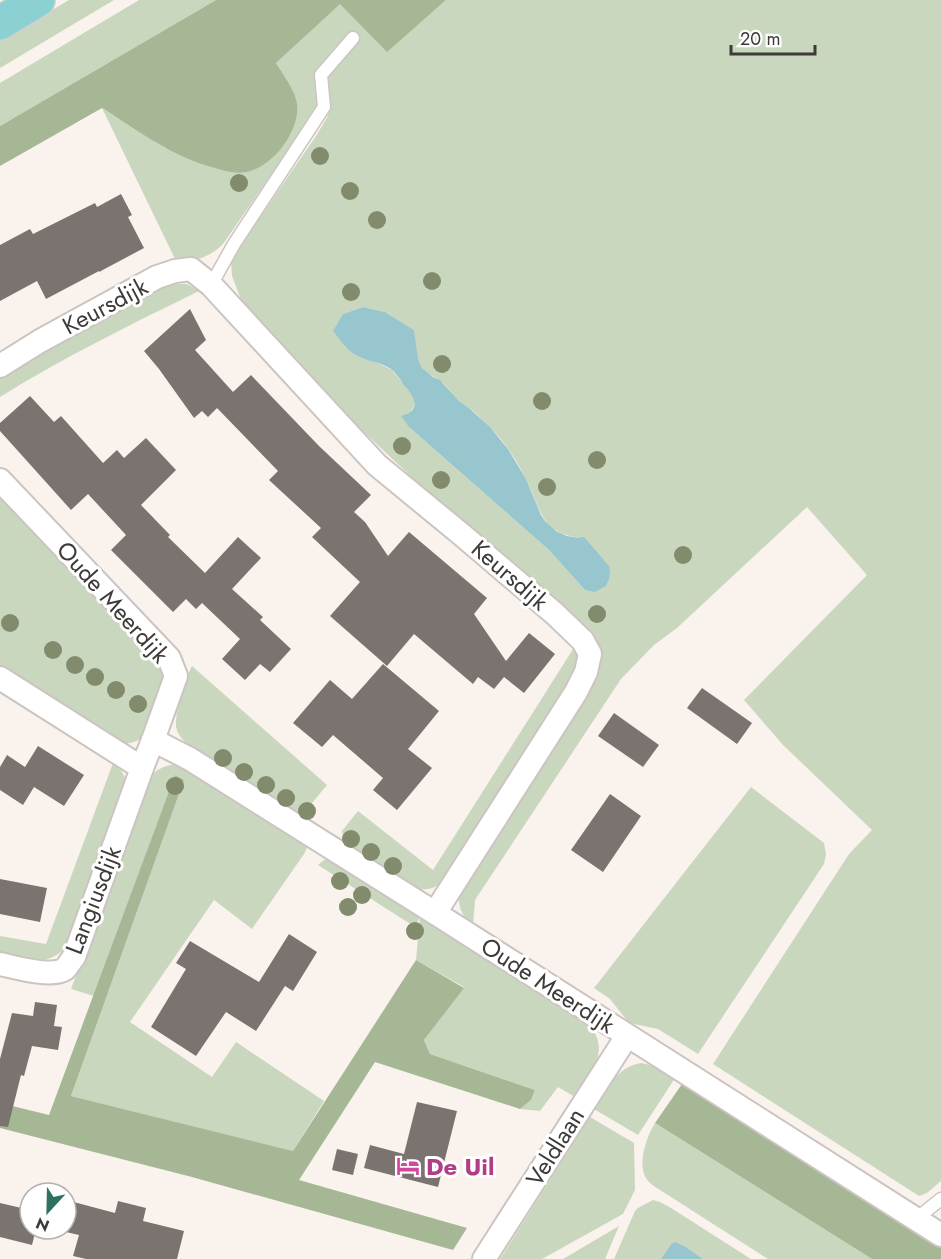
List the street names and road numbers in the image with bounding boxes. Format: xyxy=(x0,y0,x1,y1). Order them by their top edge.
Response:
street label: Keursdijk xyxy=(56,269,154,343)
street label: Keursdijk xyxy=(464,532,557,619)
street label: Oude Meerdijk xyxy=(49,533,178,671)
street label: Langiusdijk xyxy=(56,840,130,959)
street label: Oude Meerdijk xyxy=(474,928,622,1042)
street label: Veldlaan xyxy=(517,1101,593,1193)

